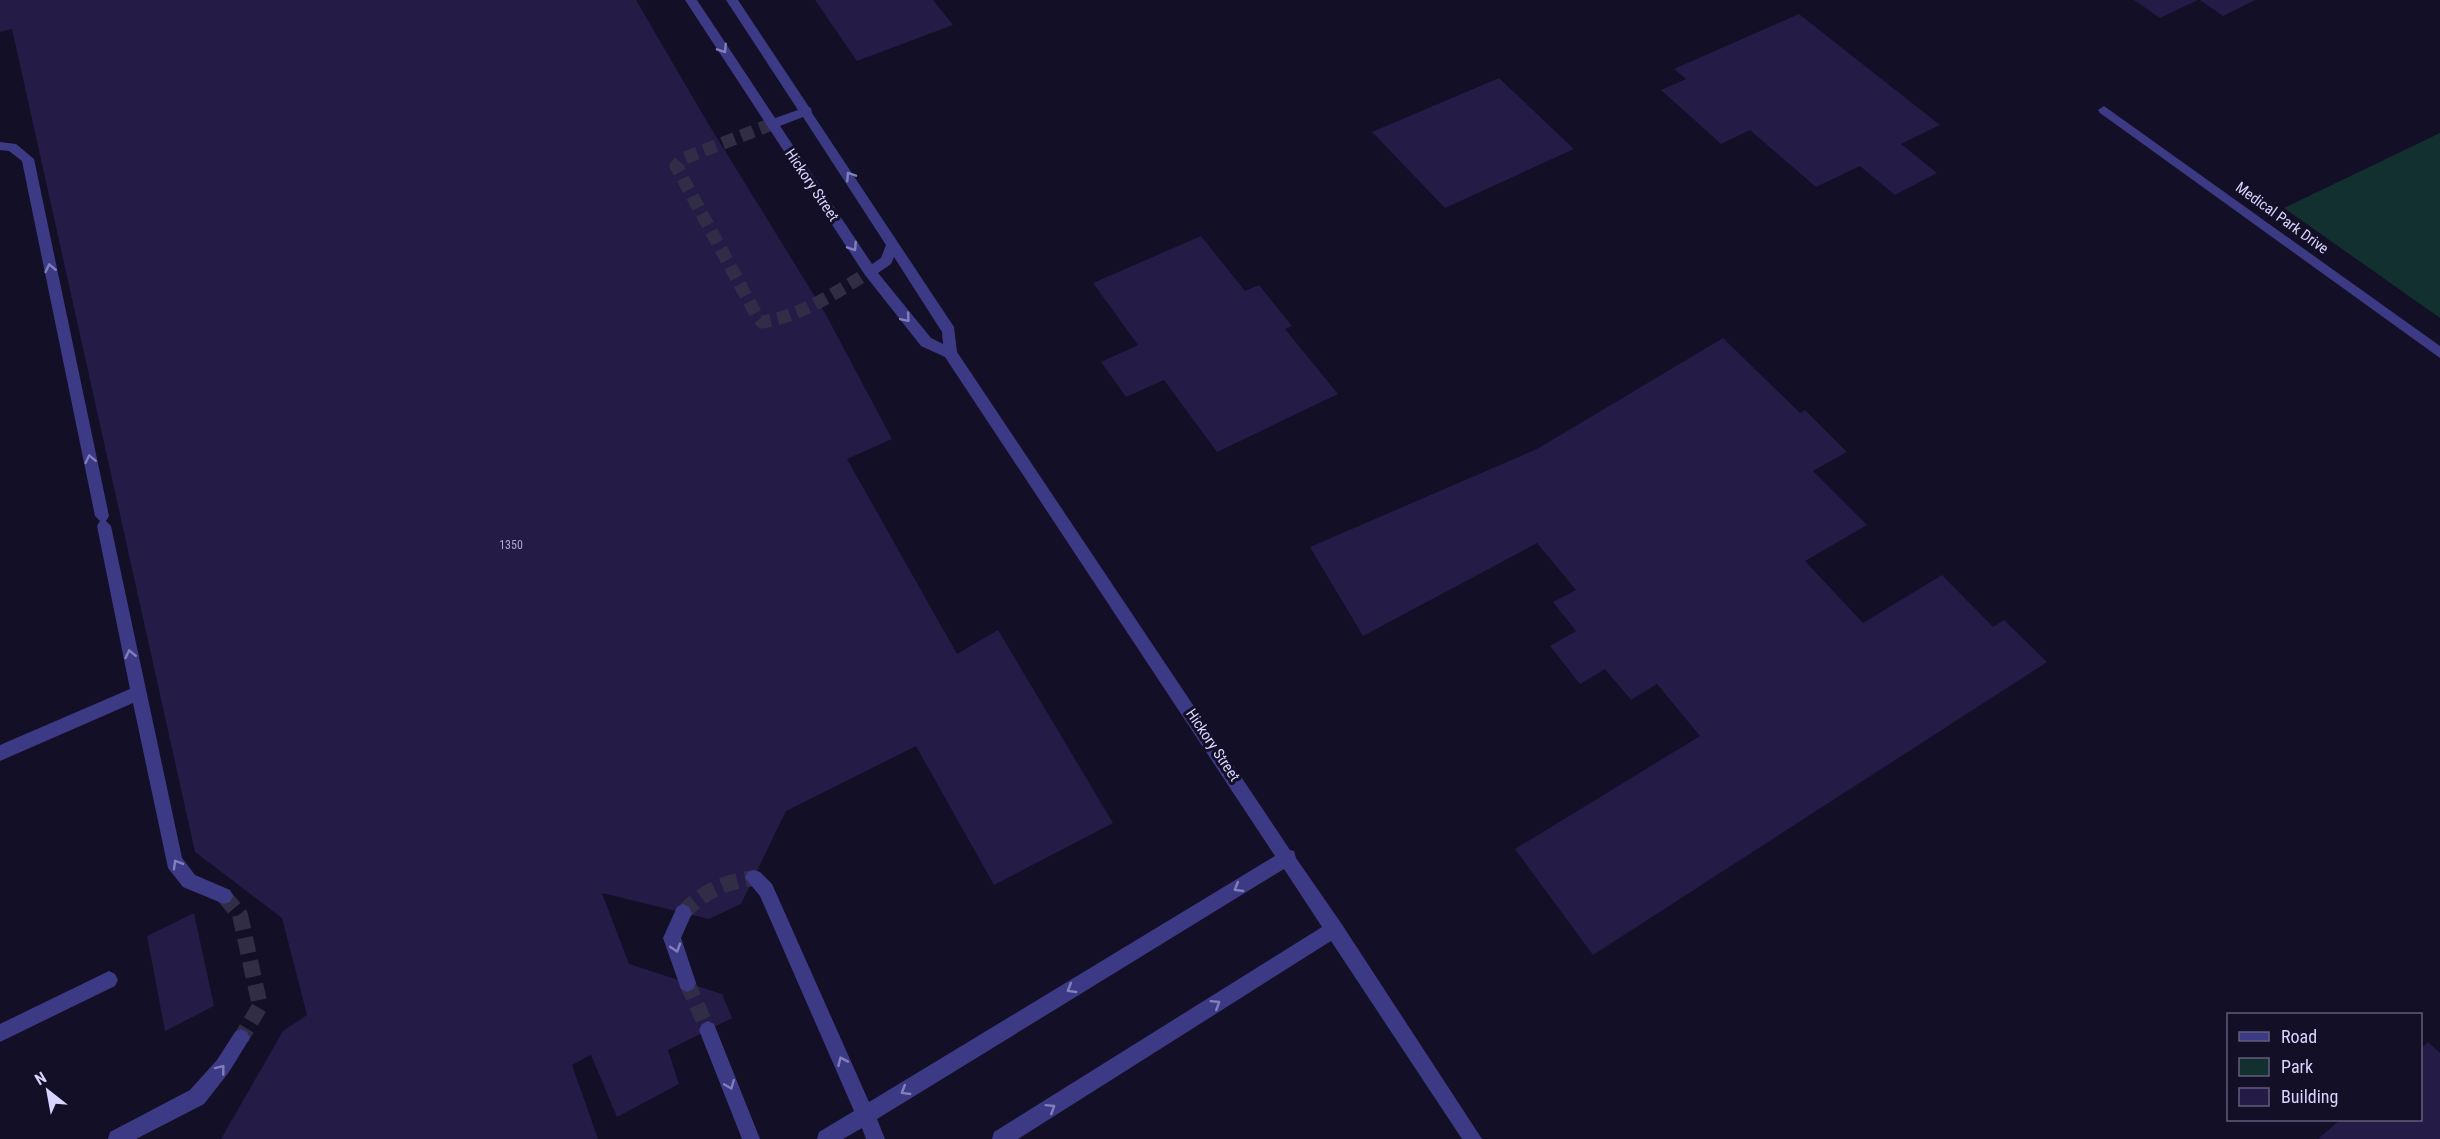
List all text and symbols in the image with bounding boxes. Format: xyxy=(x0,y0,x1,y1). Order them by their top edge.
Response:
one-way arrow xyxy=(716,42,727,53)
street label: Hickory Street xyxy=(781,145,843,225)
one-way arrow xyxy=(845,172,857,182)
street label: Medical Park Drive xyxy=(2232,178,2332,258)
one-way arrow xyxy=(846,241,858,251)
one-way arrow xyxy=(44,263,57,273)
one-way arrow xyxy=(898,311,909,322)
one-way arrow xyxy=(84,454,97,464)
house number: 1350 xyxy=(499,538,523,552)
one-way arrow xyxy=(125,649,138,659)
street label: Hickory Street xyxy=(1182,705,1244,785)
one-way arrow xyxy=(173,860,184,870)
one-way arrow xyxy=(1234,880,1244,892)
one-way arrow xyxy=(668,942,681,953)
one-way arrow xyxy=(1067,982,1077,994)
one-way arrow xyxy=(1209,1000,1220,1011)
legend xyxy=(2227,1013,2422,1121)
text: Road xyxy=(2281,1026,2317,1047)
text: Park xyxy=(2281,1056,2313,1077)
one-way arrow xyxy=(837,1057,849,1068)
north arrow xyxy=(18,1061,78,1121)
one-way arrow xyxy=(213,1065,224,1076)
text: N xyxy=(31,1068,50,1089)
one-way arrow xyxy=(722,1079,735,1089)
one-way arrow xyxy=(901,1083,911,1095)
text: Building xyxy=(2281,1086,2338,1107)
one-way arrow xyxy=(1045,1103,1055,1115)

